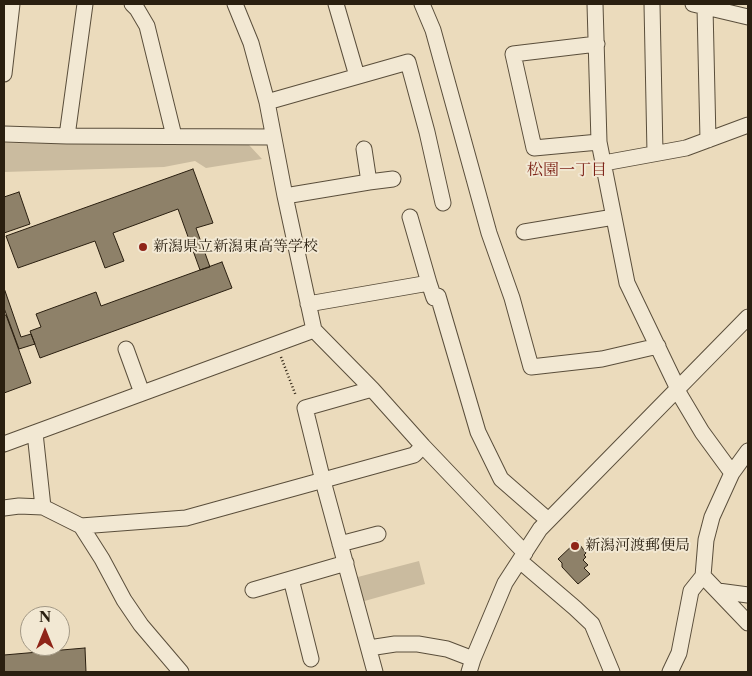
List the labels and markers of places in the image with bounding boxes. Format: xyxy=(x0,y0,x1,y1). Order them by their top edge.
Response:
place label: 新潟県立新潟東高等学校 xyxy=(153,238,318,256)
marker: 新潟県立新潟東高等学校 xyxy=(137,241,149,253)
place label: 新潟河渡郵便局 xyxy=(585,537,690,555)
marker: 新潟河渡郵便局 xyxy=(569,540,581,552)

